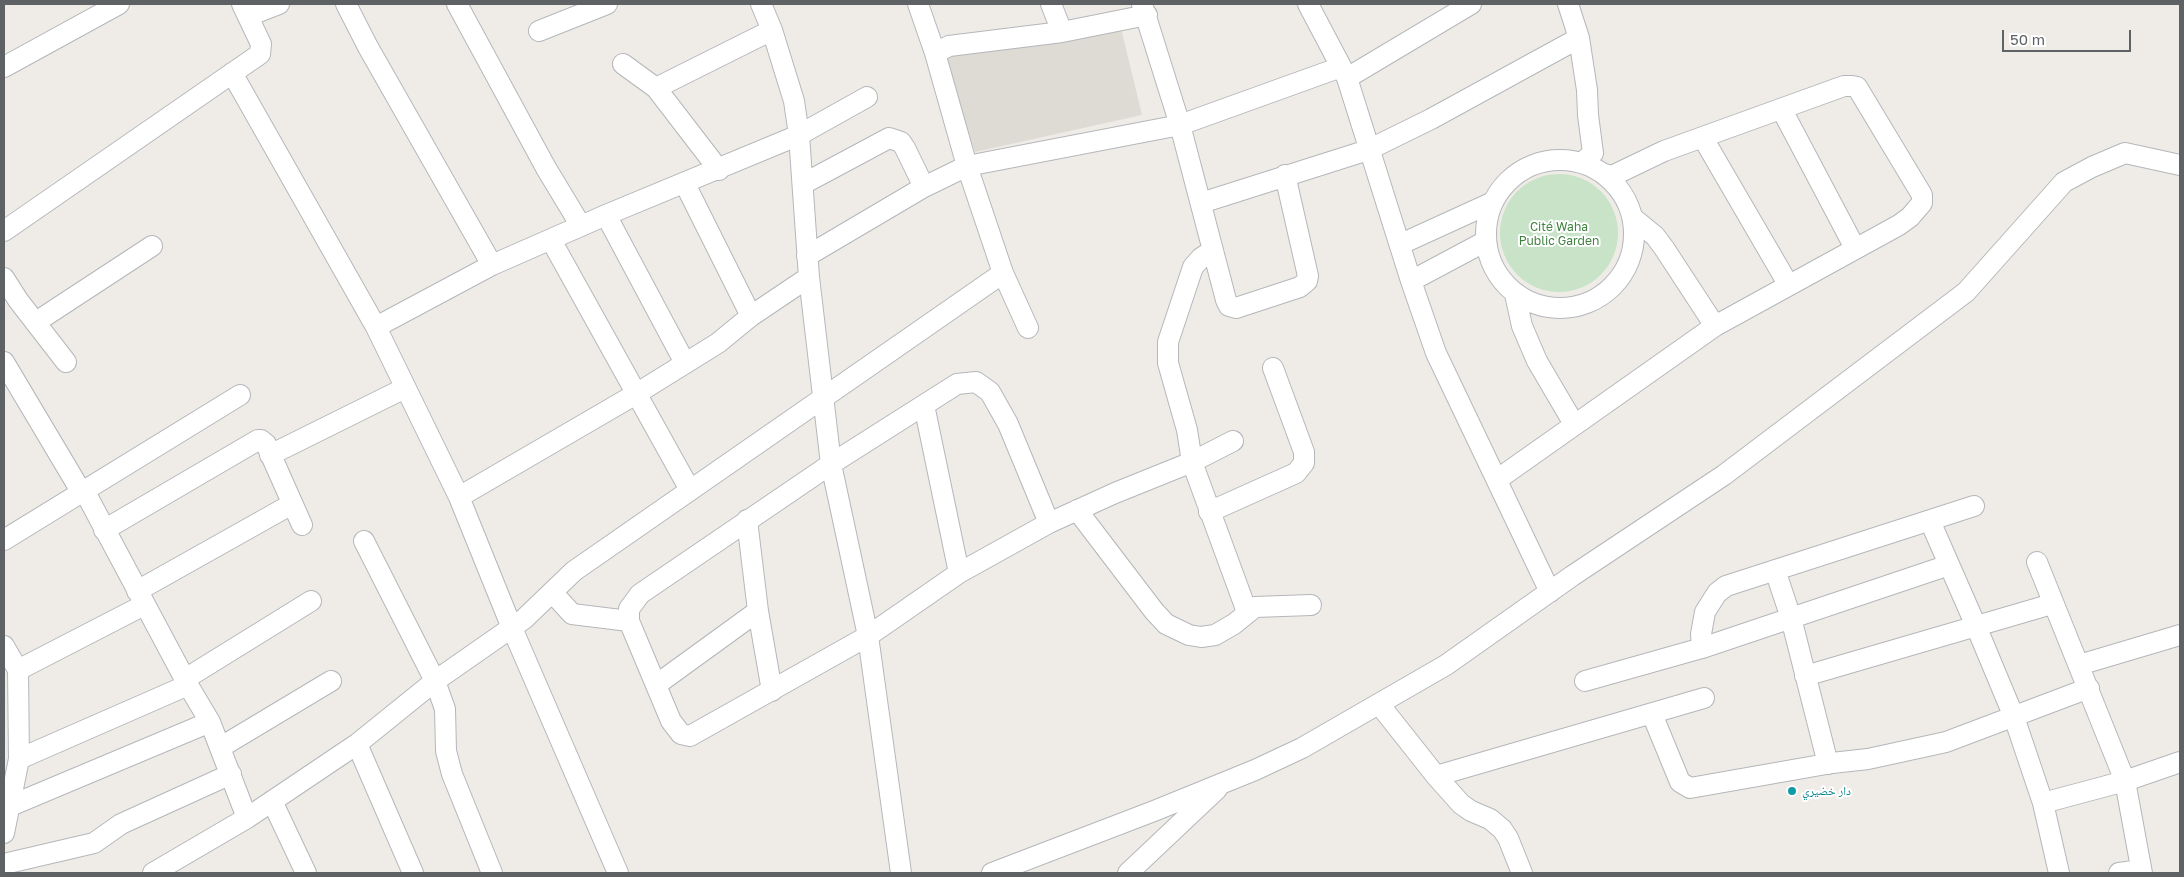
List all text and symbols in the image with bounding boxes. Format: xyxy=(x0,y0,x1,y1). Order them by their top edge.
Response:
scale bar xyxy=(2004,20,2133,52)
text: 50 m xyxy=(2010,30,2045,48)
park label: Cité Waha Public Garden xyxy=(1519,220,1599,248)
place label: دار خضيري xyxy=(1802,784,1851,798)
marker: دار خضيري xyxy=(1786,785,1798,797)

